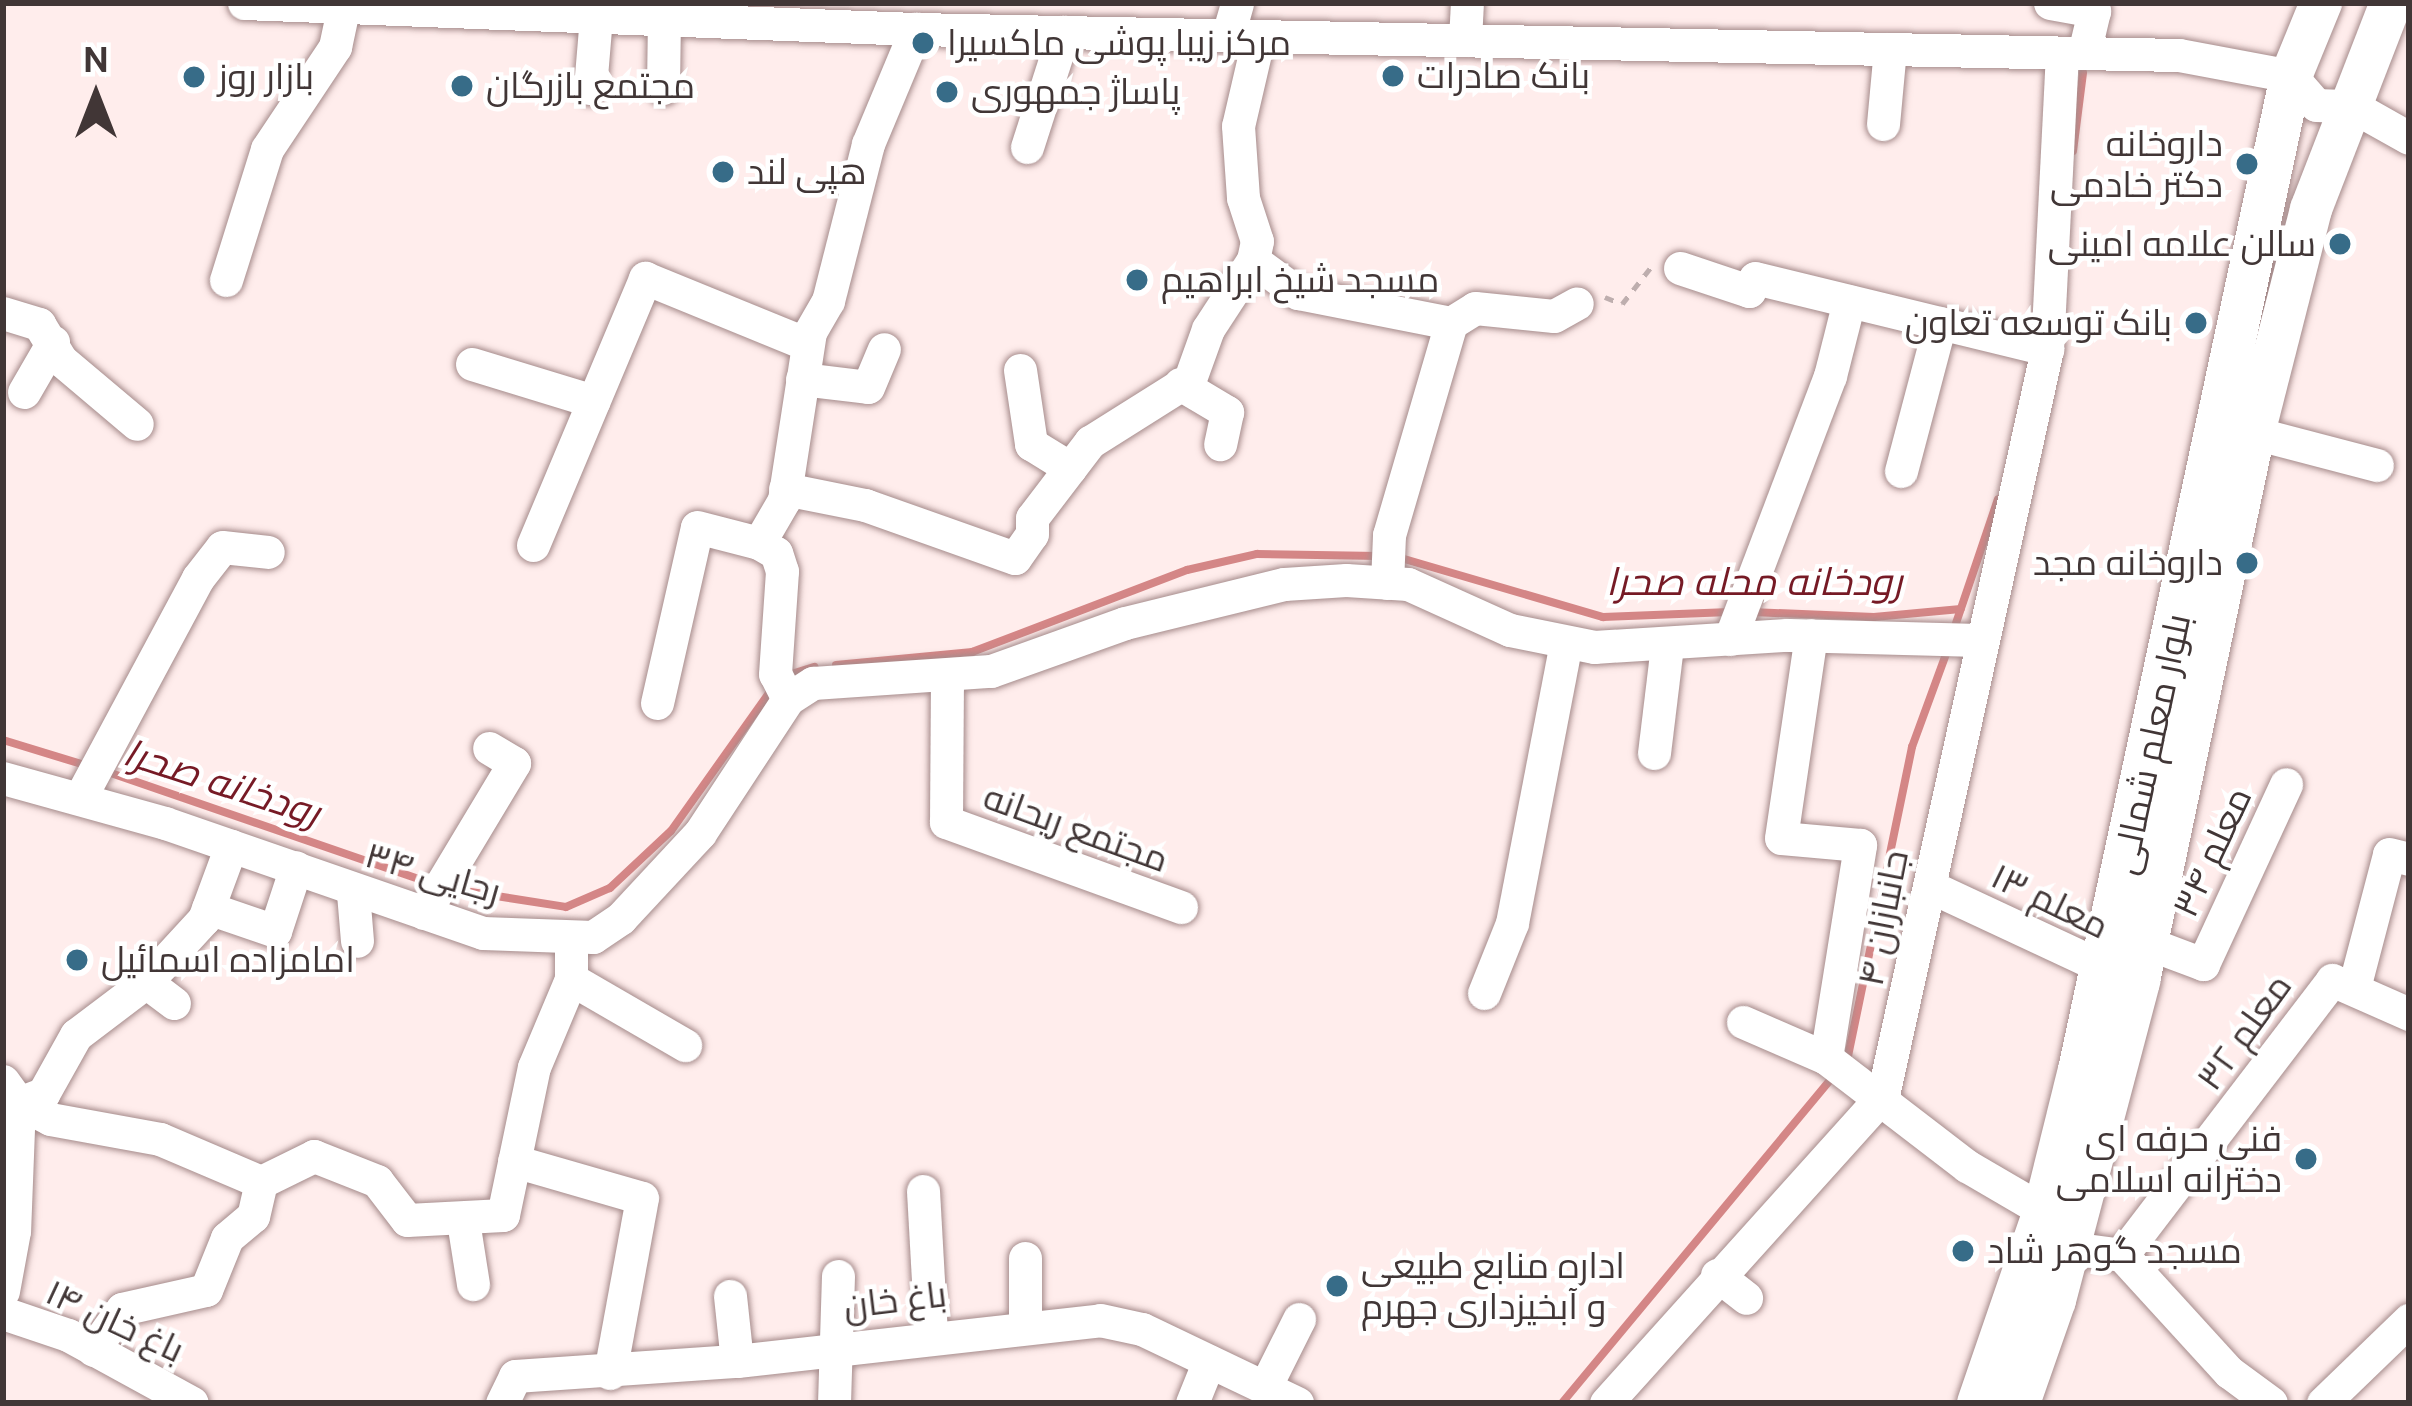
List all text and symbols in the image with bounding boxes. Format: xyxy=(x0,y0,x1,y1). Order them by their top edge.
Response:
place label: مرکز زیبا پوشی ماکسیرا xyxy=(947,21,1291,65)
marker: مرکز زیبا پوشی ماکسیرا xyxy=(910,30,936,56)
north arrow xyxy=(36,36,156,156)
text: N xyxy=(83,41,109,79)
place label: بانک صادرات xyxy=(1417,54,1590,98)
place label: بازار روز xyxy=(218,55,314,99)
marker: بانک صادرات xyxy=(1380,63,1406,89)
marker: بازار روز xyxy=(181,64,207,90)
place label: مجتمع بازرگان xyxy=(486,64,695,108)
place label: پاساژ جمهوری xyxy=(971,70,1180,114)
marker: مجتمع بازرگان xyxy=(449,73,475,99)
marker: پاساژ جمهوری xyxy=(934,79,960,105)
place label: داروخانه دکتر خادمی xyxy=(2050,121,2223,206)
place label: هپی لند xyxy=(747,150,867,194)
marker: داروخانه دکتر خادمی xyxy=(2234,151,2260,177)
marker: هپی لند xyxy=(710,159,736,185)
place label: سالن علامه امینی xyxy=(2048,222,2316,266)
marker: سالن علامه امینی xyxy=(2327,231,2353,257)
place label: مسجد شیخ ابراهیم xyxy=(1161,258,1439,302)
marker: مسجد شیخ ابراهیم xyxy=(1124,267,1150,293)
place label: بانک توسعه تعاون xyxy=(1905,301,2172,345)
marker: بانک توسعه تعاون xyxy=(2183,310,2209,336)
place label: داروخانه مجد xyxy=(2033,541,2223,585)
marker: داروخانه مجد xyxy=(2234,550,2260,576)
water label: رودخانه محله صحرا xyxy=(1606,558,1902,604)
street label: بلوار معلم شمالی xyxy=(2102,610,2200,878)
water label: رودخانه صحرا xyxy=(118,728,326,836)
street label: مجتمع ریحانه xyxy=(978,775,1174,881)
street label: معلم ۳۴ xyxy=(2163,780,2261,924)
street label: رجایی ۳۴ xyxy=(360,833,506,913)
street label: جانبازان ۴ xyxy=(1849,847,1917,989)
street label: معلم ۱۳ xyxy=(1984,854,2116,948)
place label: امامزاده اسمائیل xyxy=(101,938,355,982)
marker: امامزاده اسمائیل xyxy=(64,947,90,973)
street label: معلم ۳۲ xyxy=(2187,966,2301,1098)
place label: فنی حرفه ای دخترانه اسلامی xyxy=(2056,1116,2282,1201)
marker: فنی حرفه ای دخترانه اسلامی xyxy=(2293,1146,2319,1172)
place label: مسجد گوهر شاد xyxy=(1987,1229,2242,1273)
marker: مسجد گوهر شاد xyxy=(1950,1238,1976,1264)
place label: اداره منابع طبیعی و آبخیزداری جهرم xyxy=(1361,1243,1625,1328)
street label: باغ خان ۱۴ xyxy=(39,1270,191,1372)
street label: باغ خان xyxy=(841,1272,949,1328)
marker: اداره منابع طبیعی و آبخیزداری جهرم xyxy=(1324,1273,1350,1299)

